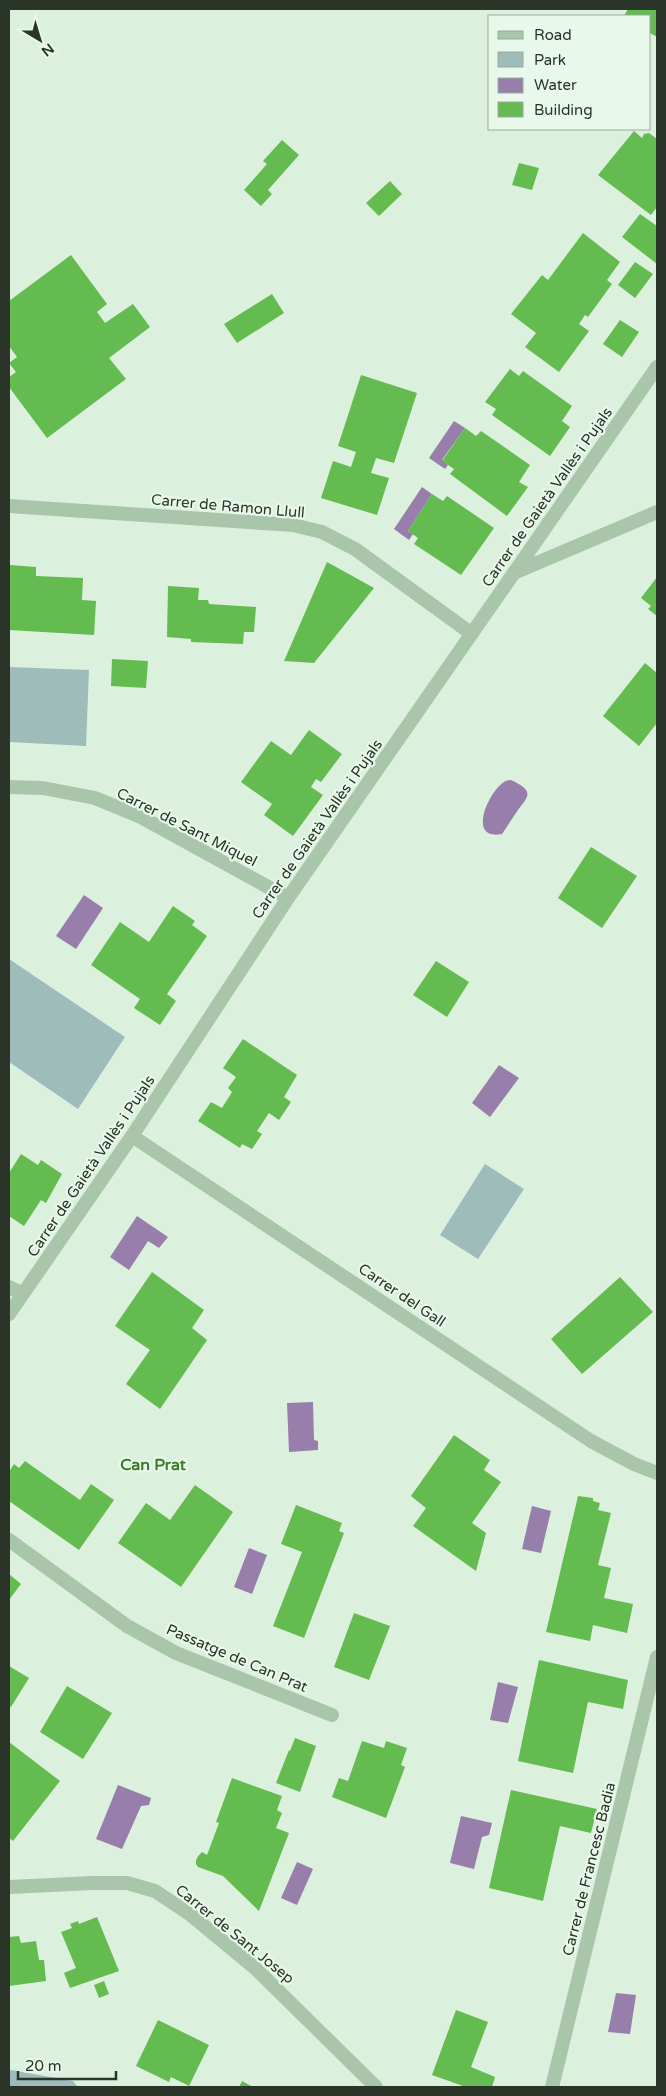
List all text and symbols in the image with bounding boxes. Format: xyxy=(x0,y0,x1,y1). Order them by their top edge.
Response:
north arrow xyxy=(15,15,65,65)
legend xyxy=(488,15,651,130)
text: Road xyxy=(534,26,572,44)
text: N xyxy=(38,40,57,60)
text: Park xyxy=(534,51,566,69)
text: Water xyxy=(534,76,577,94)
text: Building xyxy=(534,101,593,119)
street label: Carrer de Gaietà Vallès i Pujals xyxy=(478,404,616,590)
street label: Carrer de Ramon Llull xyxy=(150,490,306,522)
street label: Carrer de Gaietà Vallès i Pujals xyxy=(248,736,386,922)
street label: Carrer de Sant Miquel xyxy=(114,784,260,870)
street label: Carrer de Gaietà Vallès i Pujals xyxy=(23,1072,159,1260)
street label: Carrer del Gall xyxy=(355,1259,449,1331)
district label: Can Prat xyxy=(120,1455,187,1475)
street label: Passatge de Can Prat xyxy=(164,1620,311,1696)
street label: Carrer de Francesc Badia xyxy=(559,1780,619,1958)
street label: Carrer de Sant Josep xyxy=(172,1881,298,1987)
scale bar xyxy=(18,2048,115,2080)
text: 20 m xyxy=(25,2057,62,2075)

